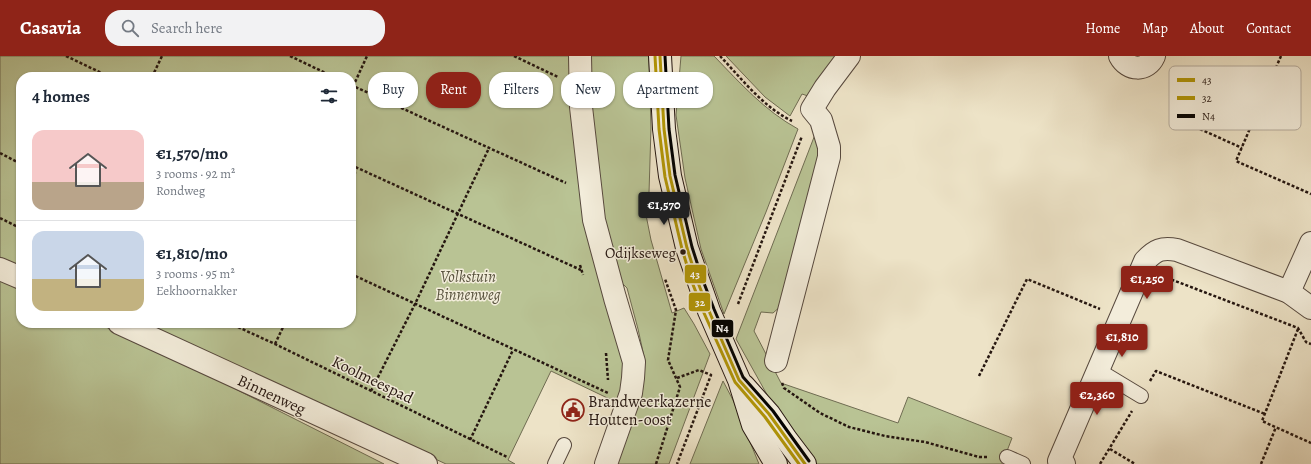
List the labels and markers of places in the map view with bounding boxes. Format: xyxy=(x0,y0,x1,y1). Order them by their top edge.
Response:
pin: €1,570 xyxy=(631,192,697,226)
place label: Odijkseweg xyxy=(605,243,676,263)
marker: Odijkseweg xyxy=(678,247,688,257)
pin: €1,250 xyxy=(1114,266,1180,300)
pin: €1,810 xyxy=(1089,324,1155,358)
pin: €2,360 xyxy=(1064,382,1130,416)
place label: Brandweerkazerne Houten-oost xyxy=(588,391,711,431)
public building icon: Brandweerkazerne Houten-oost xyxy=(560,397,586,423)

